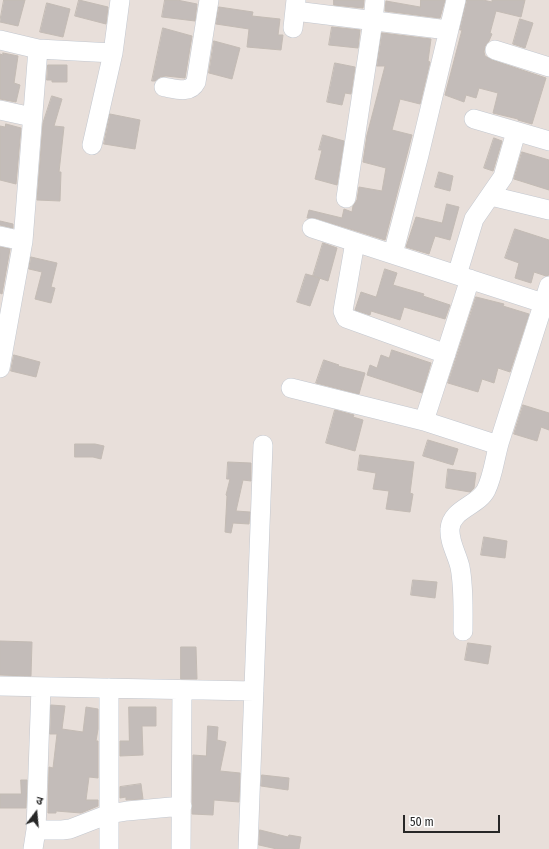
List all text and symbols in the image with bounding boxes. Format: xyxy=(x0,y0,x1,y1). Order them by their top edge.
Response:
north arrow xyxy=(16,793,56,833)
text: उ xyxy=(35,794,44,808)
scale bar xyxy=(405,807,502,833)
text: 50 m xyxy=(410,815,434,829)

